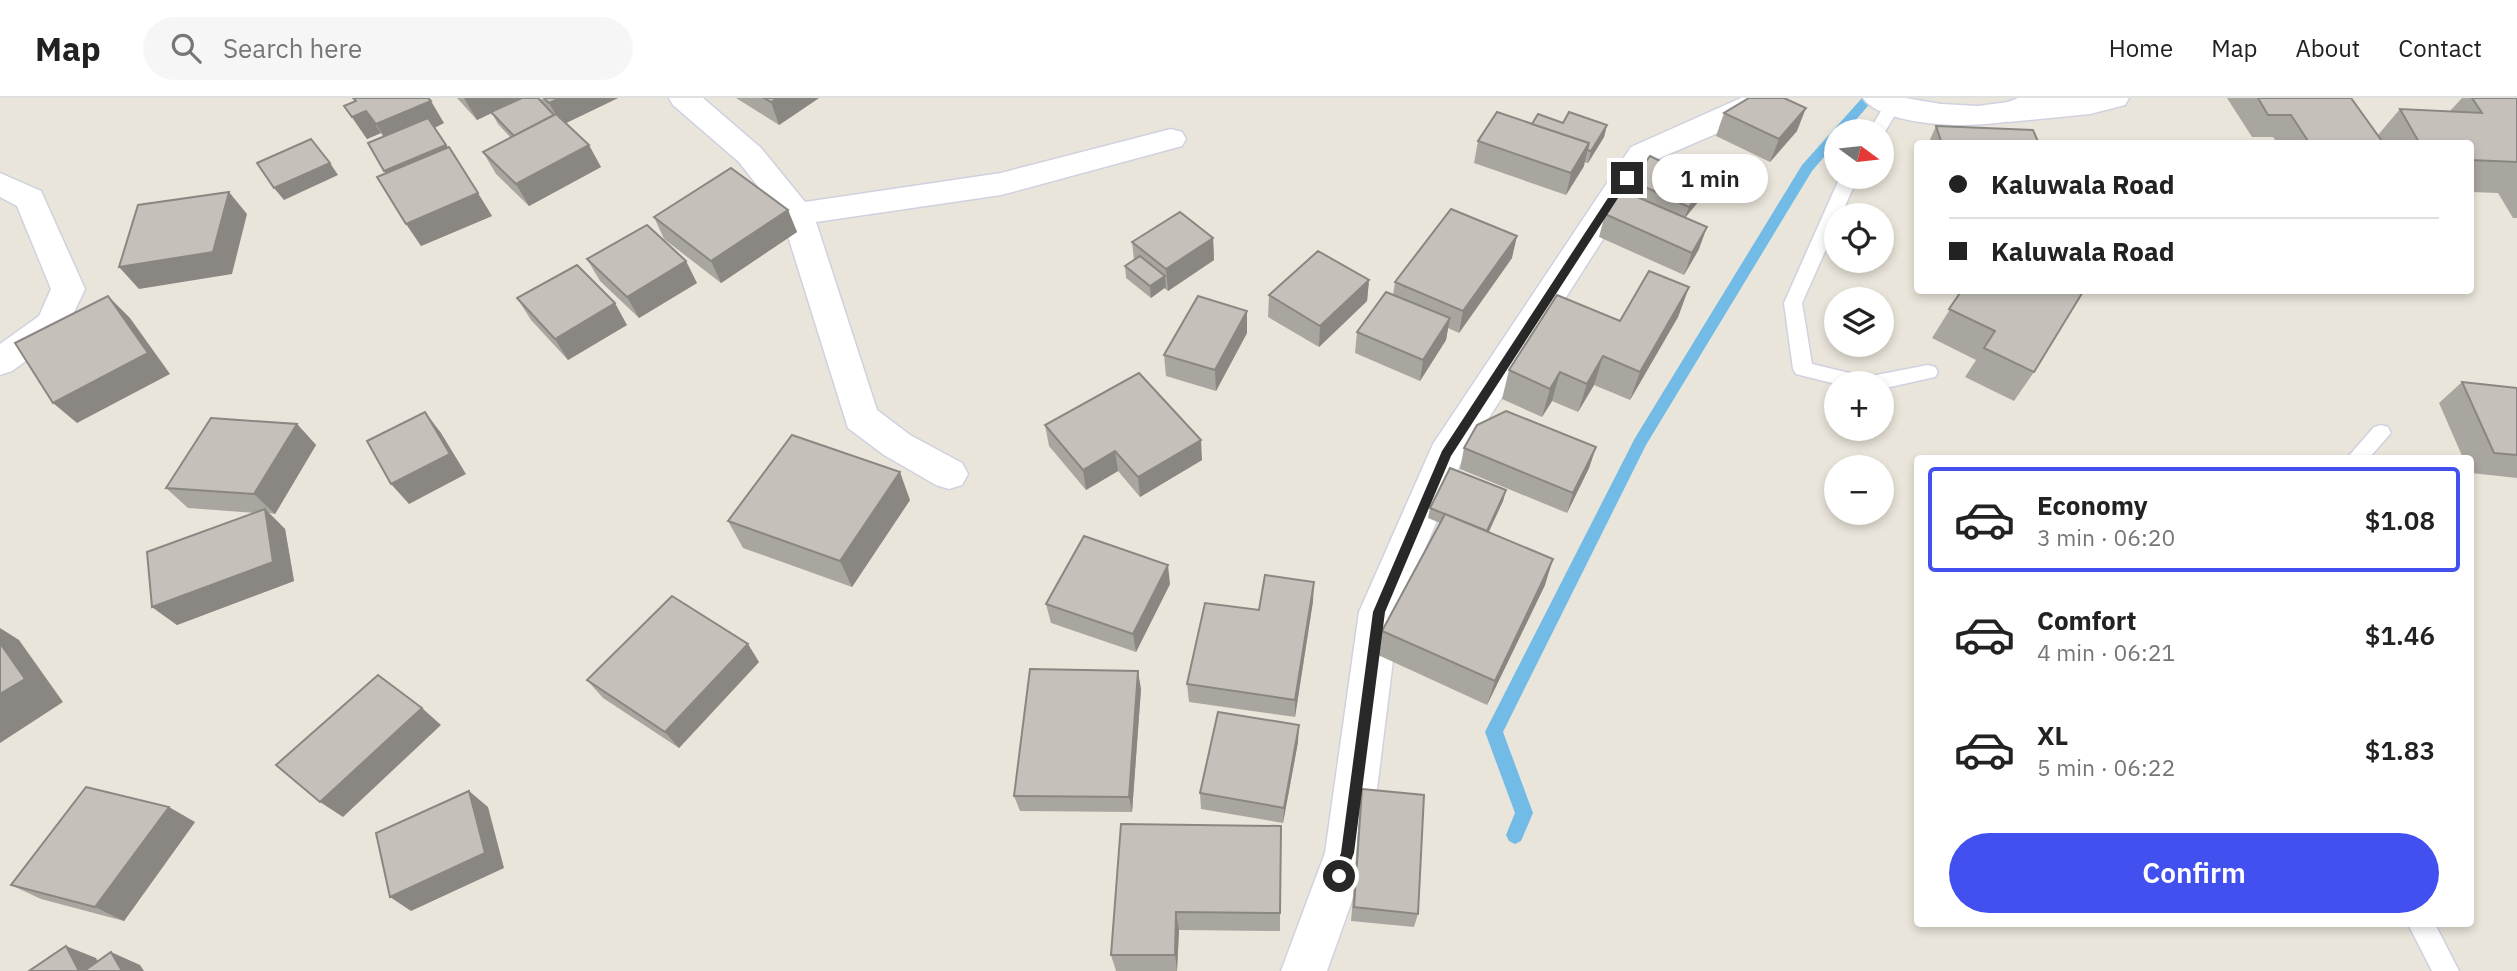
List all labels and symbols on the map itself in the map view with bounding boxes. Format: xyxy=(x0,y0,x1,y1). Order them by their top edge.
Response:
north arrow xyxy=(1824,119,1894,189)
callout: 1 min xyxy=(1652,154,1767,202)
route end xyxy=(1611,162,1643,194)
route start xyxy=(1323,860,1355,892)

